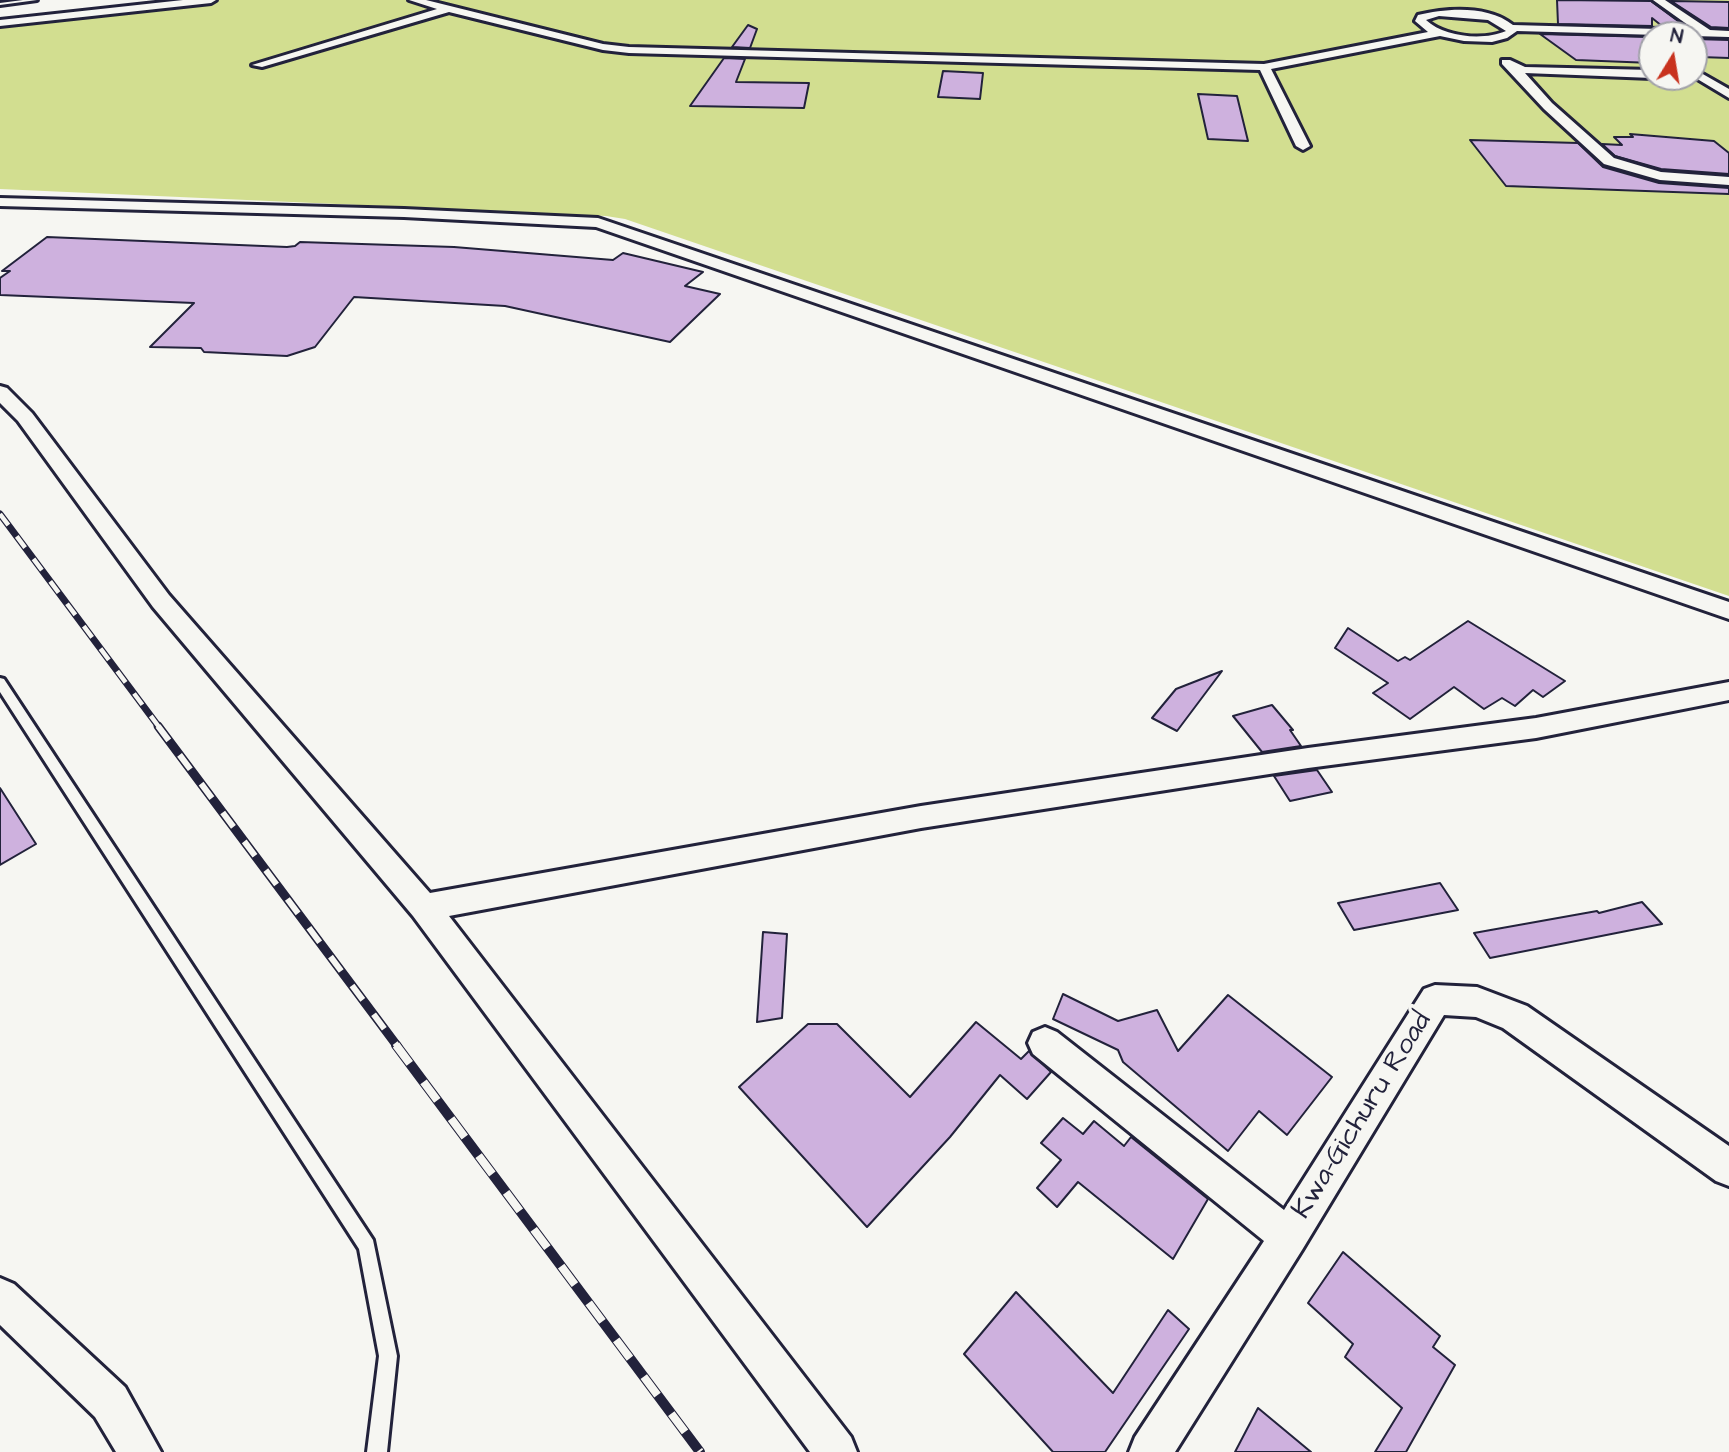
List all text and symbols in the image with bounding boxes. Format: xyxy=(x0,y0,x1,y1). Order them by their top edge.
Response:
north arrow xyxy=(1638,21,1708,91)
text: N xyxy=(1668,22,1685,51)
street label: Kwa-Gichuru Road xyxy=(1286,1007,1440,1225)

